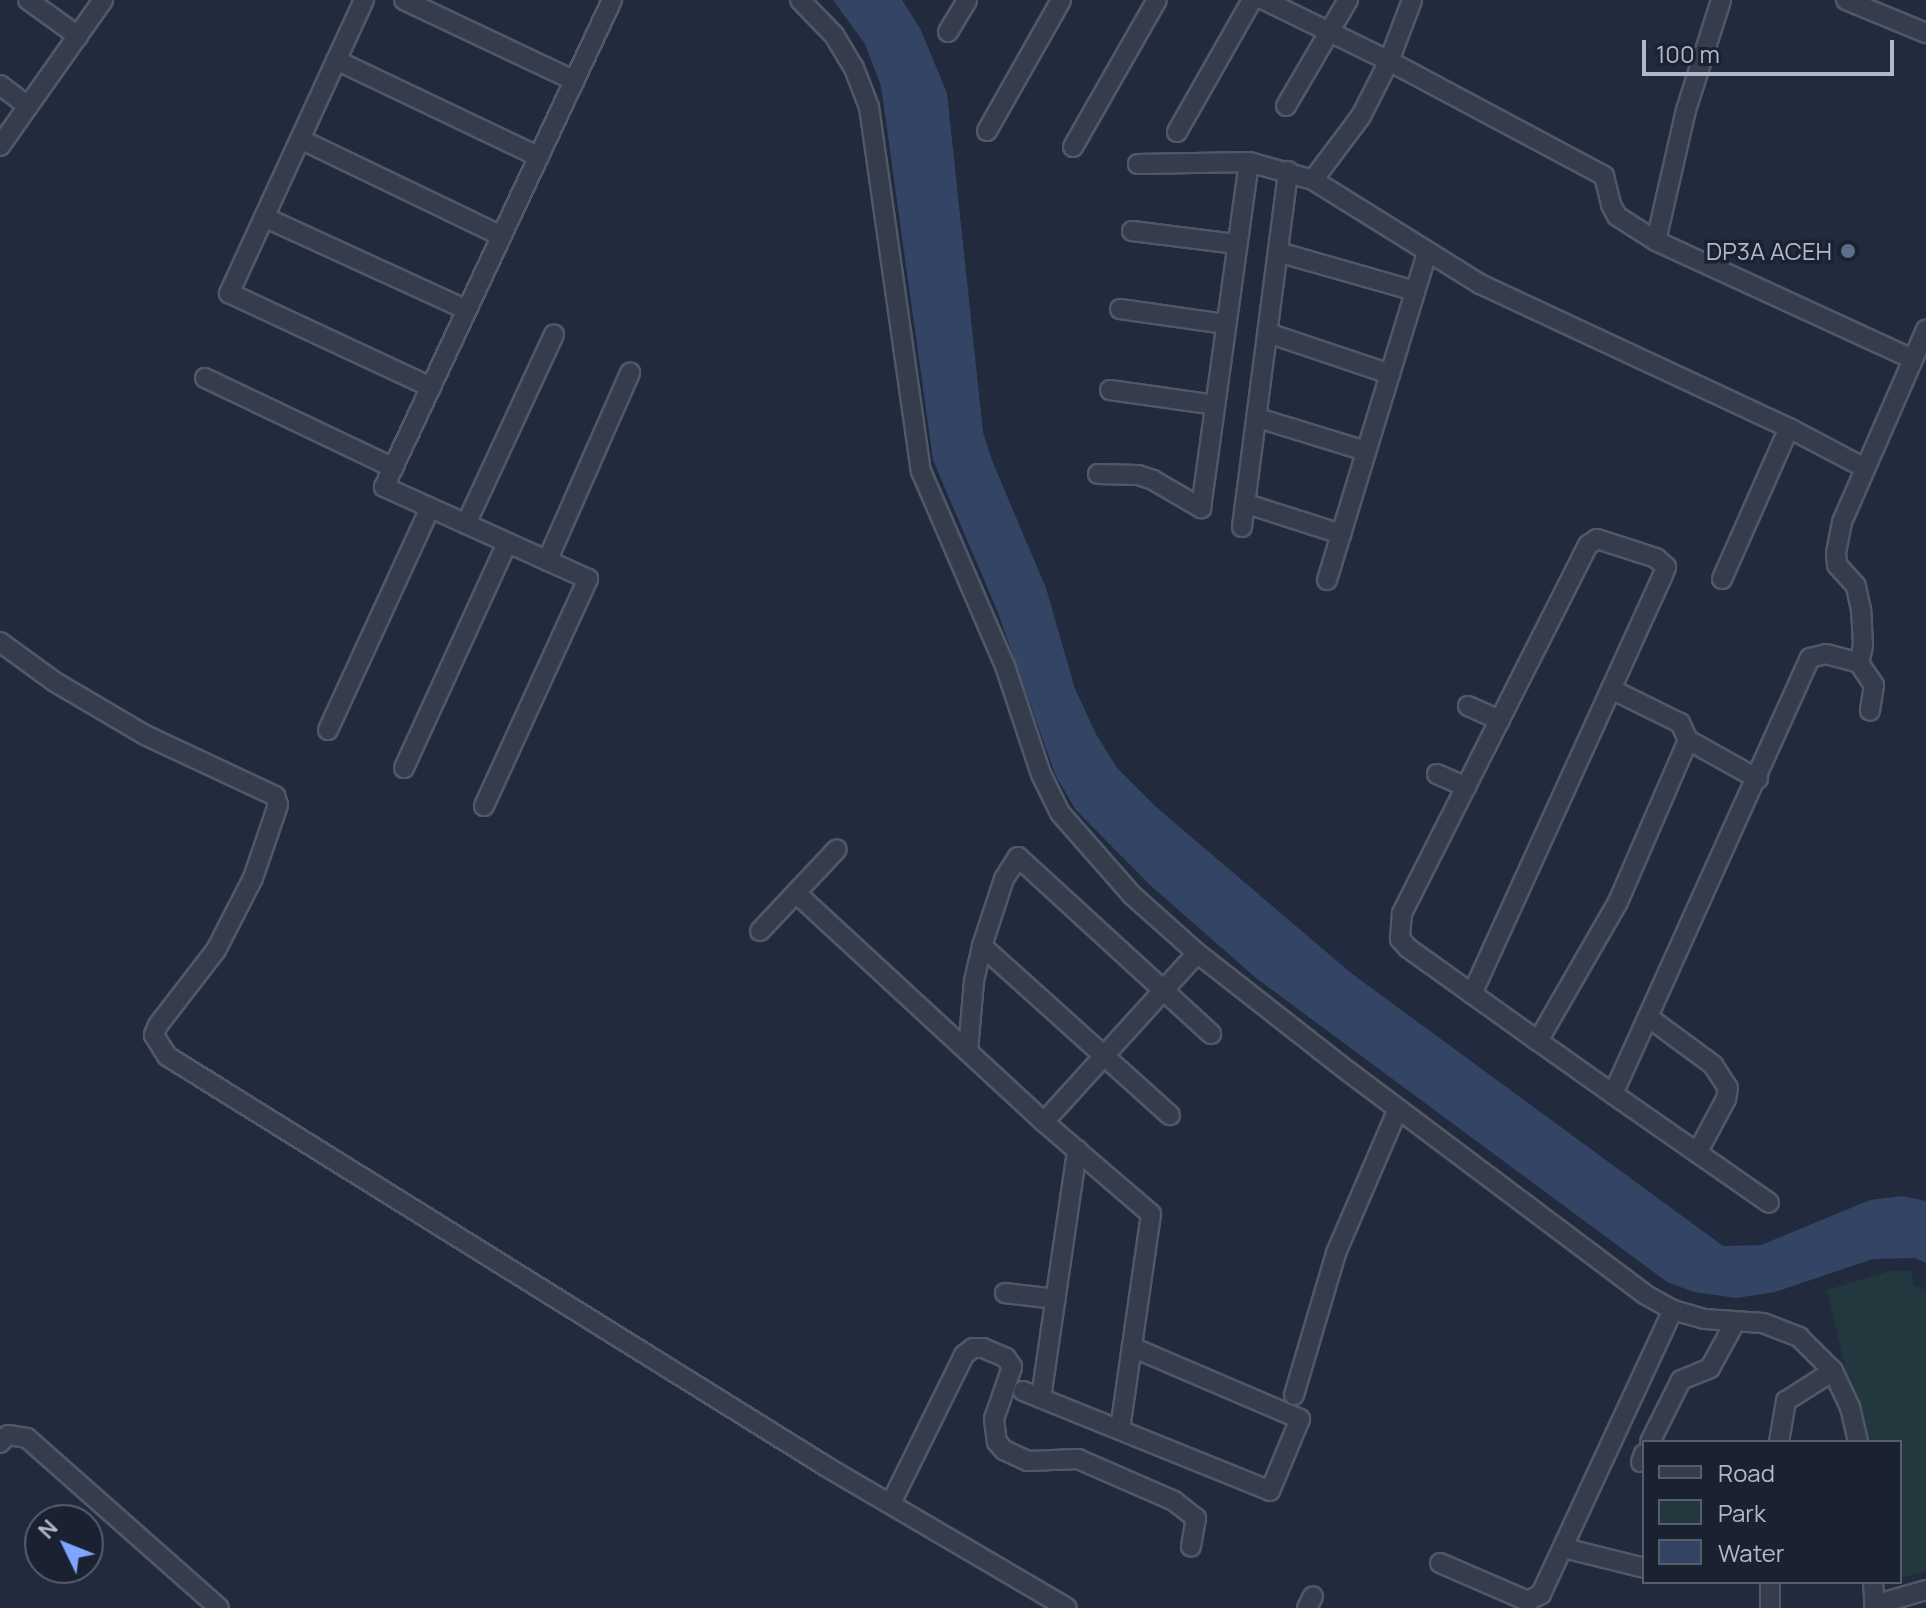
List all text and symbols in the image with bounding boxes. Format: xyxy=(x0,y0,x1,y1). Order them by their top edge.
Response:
scale bar xyxy=(1646,24,1898,74)
text: 100 m xyxy=(1656,37,1720,70)
place label: DP3A ACEH xyxy=(1706,237,1832,265)
marker: DP3A ACEH xyxy=(1839,242,1857,260)
legend xyxy=(1642,1440,1902,1584)
text: Road xyxy=(1718,1456,1775,1489)
text: Park xyxy=(1718,1496,1766,1529)
north arrow xyxy=(24,1504,104,1584)
text: N xyxy=(32,1513,64,1545)
text: Water xyxy=(1718,1536,1785,1569)

